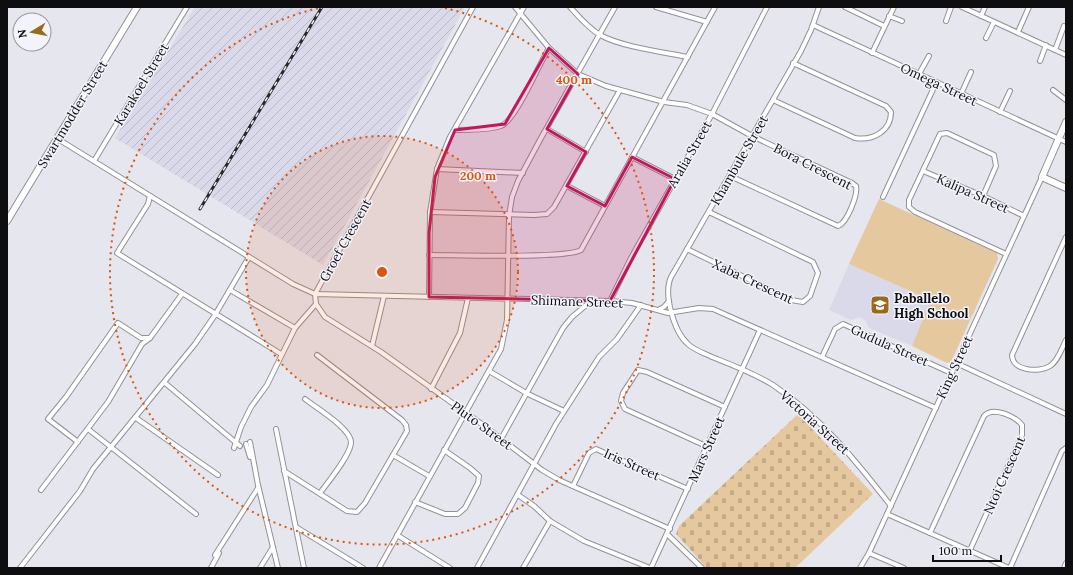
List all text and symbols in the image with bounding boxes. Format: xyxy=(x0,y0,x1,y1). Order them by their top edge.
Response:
north arrow xyxy=(12,12,52,52)
text: N xyxy=(14,28,30,39)
street label: Karakoel Street xyxy=(110,40,173,129)
street label: Swartmodder Street xyxy=(34,57,111,171)
street label: Omega Street xyxy=(898,59,980,110)
text: 400 m xyxy=(556,72,592,87)
street label: Khambule Street xyxy=(707,112,772,208)
street label: Aralia Street xyxy=(663,118,715,192)
street label: Bora Crescent xyxy=(771,139,855,193)
text: 200 m xyxy=(460,168,496,183)
street label: Kalipa Street xyxy=(934,170,1012,217)
street label: Groef Crescent xyxy=(316,196,375,285)
street label: Xaba Crescent xyxy=(710,255,796,308)
centre of rings xyxy=(375,265,389,279)
place label: Paballelo High School xyxy=(894,290,969,322)
street label: Shimane Street xyxy=(531,291,623,312)
school or university icon: Paballelo High School xyxy=(869,294,891,316)
street label: Gudula Street xyxy=(848,321,931,370)
street label: King Street xyxy=(932,333,977,402)
street label: Victoria Street xyxy=(776,386,853,458)
street label: Pluto Street xyxy=(448,397,516,453)
street label: Mars Street xyxy=(684,414,729,485)
street label: Ntoi Crescent xyxy=(980,433,1029,517)
street label: Iris Street xyxy=(601,445,663,484)
scale bar xyxy=(933,537,1001,563)
text: 100 m xyxy=(939,543,972,558)

